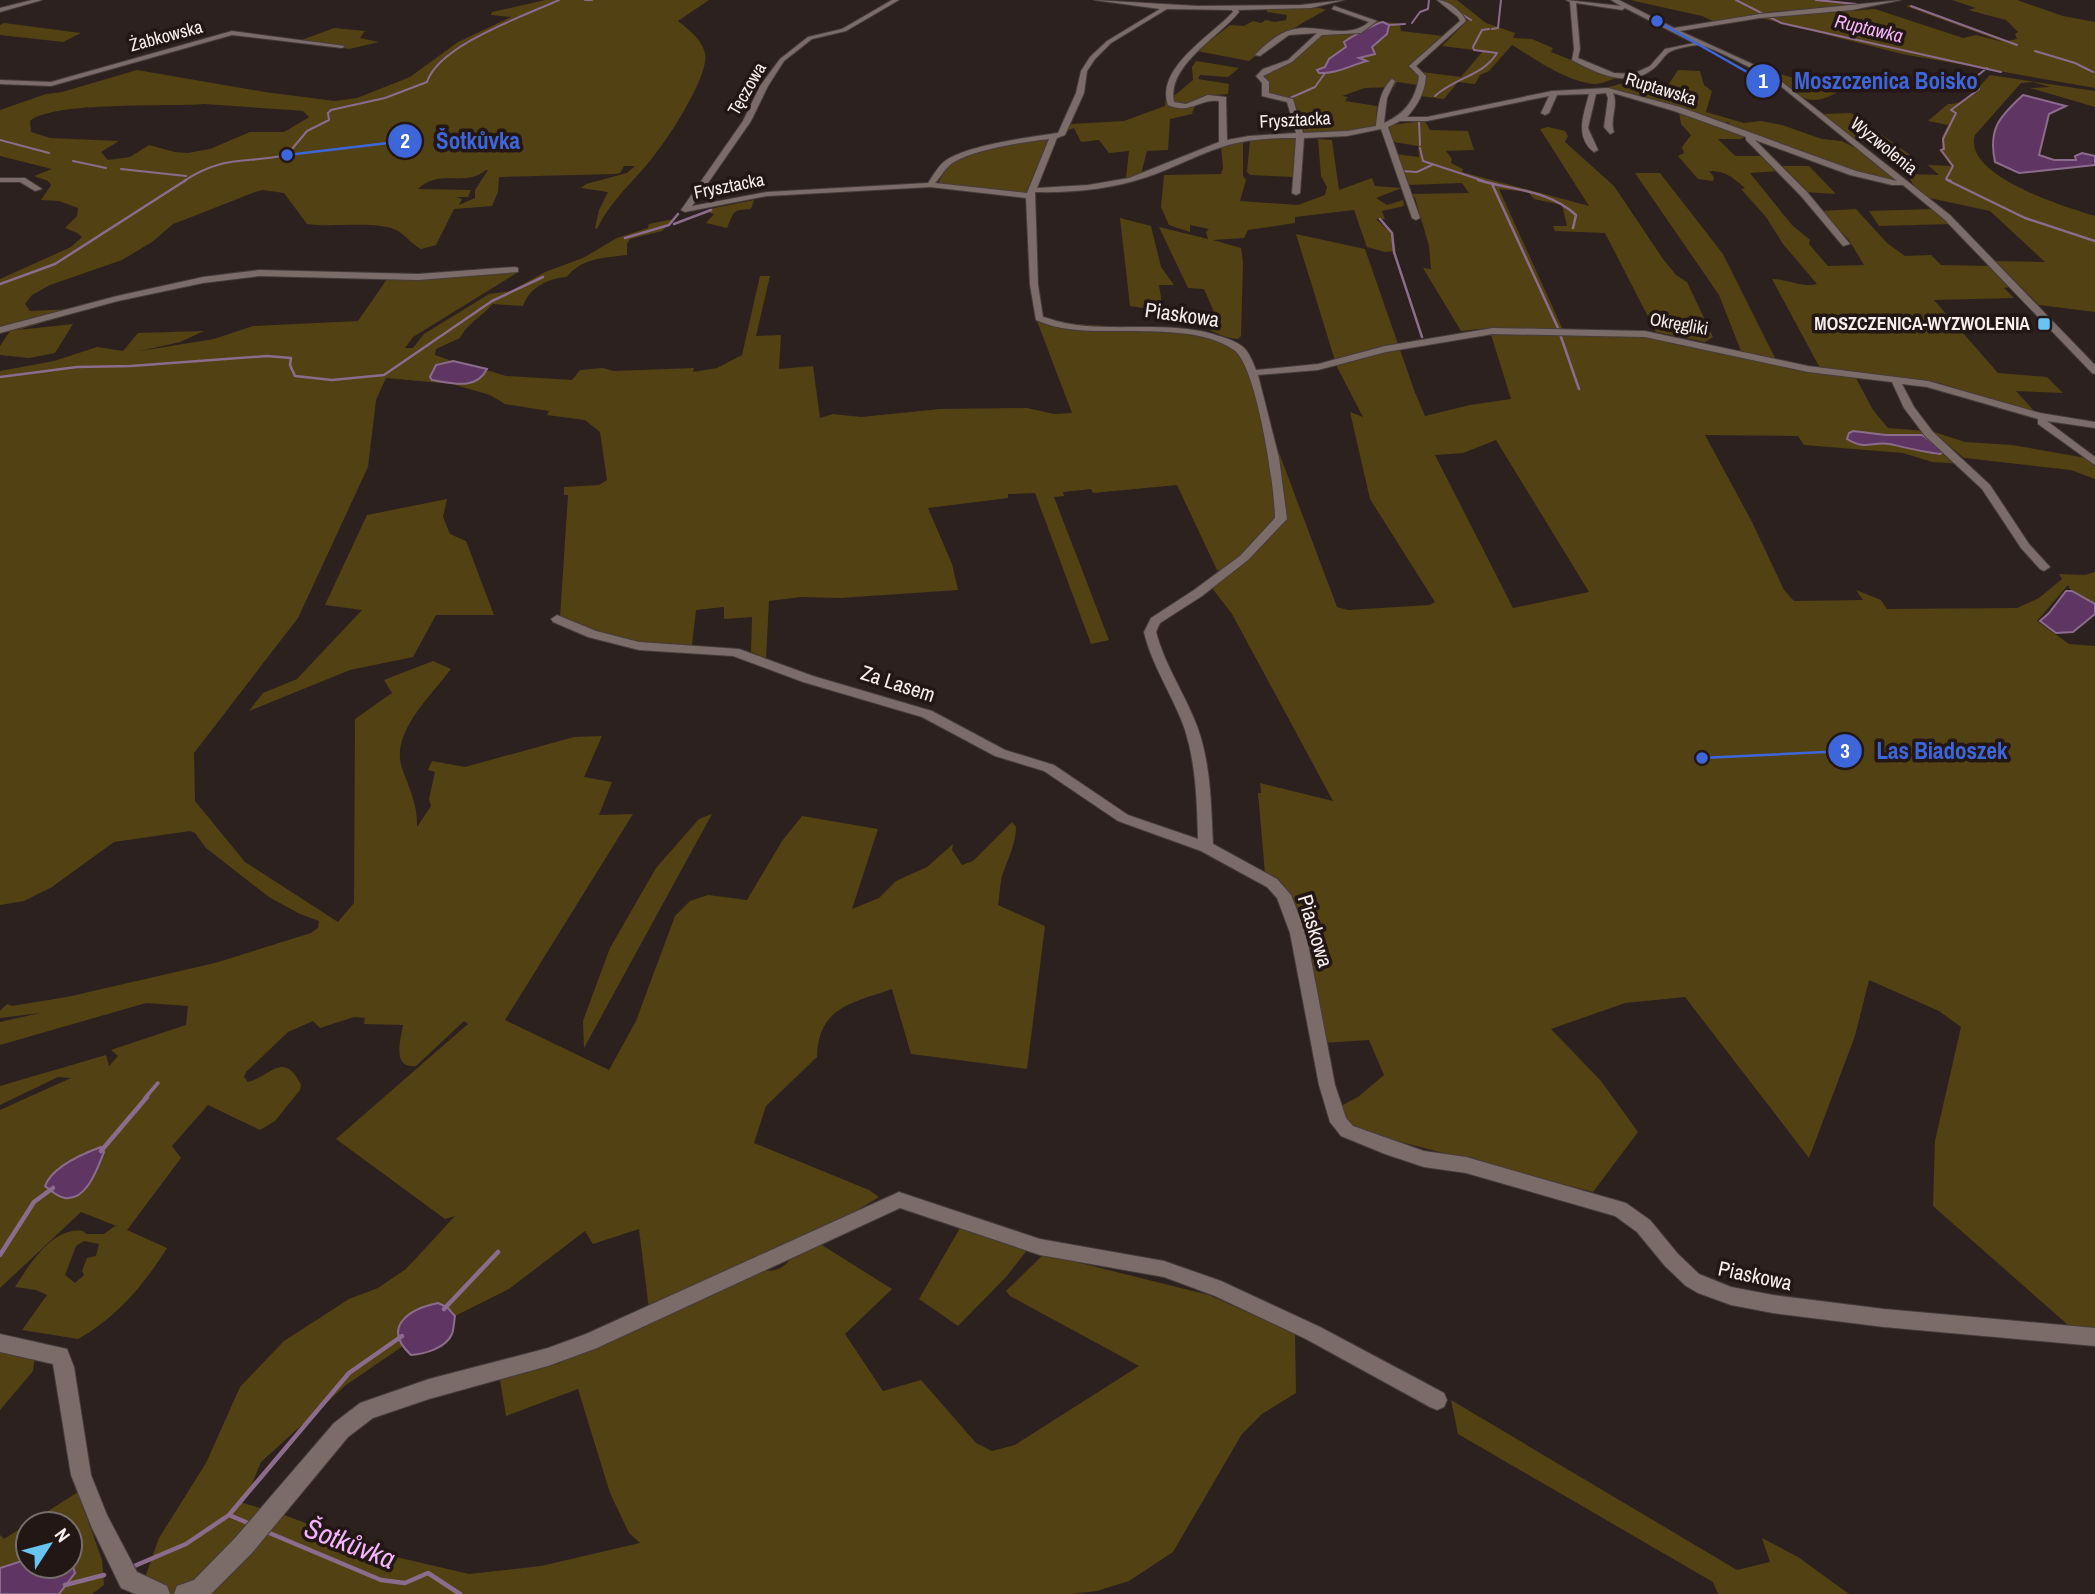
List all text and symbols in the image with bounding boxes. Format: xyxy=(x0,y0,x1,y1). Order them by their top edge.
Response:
water label: Ruptawka xyxy=(1832,8,1906,49)
street label: Żabkowska xyxy=(127,14,205,57)
street label: Tęczowa xyxy=(721,58,772,120)
callout: Moszczenica Boisko xyxy=(1745,59,1992,103)
text: Moszczenica Boisko xyxy=(1794,65,1978,96)
street label: Ruptawska xyxy=(1623,66,1700,111)
text: 1 xyxy=(1758,66,1768,95)
street label: Frysztacka xyxy=(1259,105,1331,134)
street label: Wyzwolenia xyxy=(1846,111,1923,180)
callout: Šotkůvka xyxy=(388,119,534,163)
text: Šotkůvka xyxy=(436,125,520,156)
text: 2 xyxy=(400,126,410,155)
street label: Frysztacka xyxy=(691,166,766,205)
street label: Piaskowa xyxy=(1143,295,1221,334)
street label: Okręgliki xyxy=(1648,306,1710,341)
place label: MOSZCZENICA-WYZWOLENIA xyxy=(1814,311,2030,336)
marker: MOSZCZENICA-WYZWOLENIA xyxy=(2036,316,2052,332)
street label: Za Lasem xyxy=(857,658,939,709)
callout: Las Biadoszek xyxy=(1827,729,2021,773)
text: Las Biadoszek xyxy=(1876,735,2008,766)
text: 3 xyxy=(1840,736,1850,765)
street label: Piaskowa xyxy=(1291,891,1340,971)
street label: Piaskowa xyxy=(1716,1254,1795,1298)
water label: Šotkůvka xyxy=(299,1508,401,1578)
north arrow xyxy=(14,1510,84,1580)
text: N xyxy=(49,1523,77,1547)

